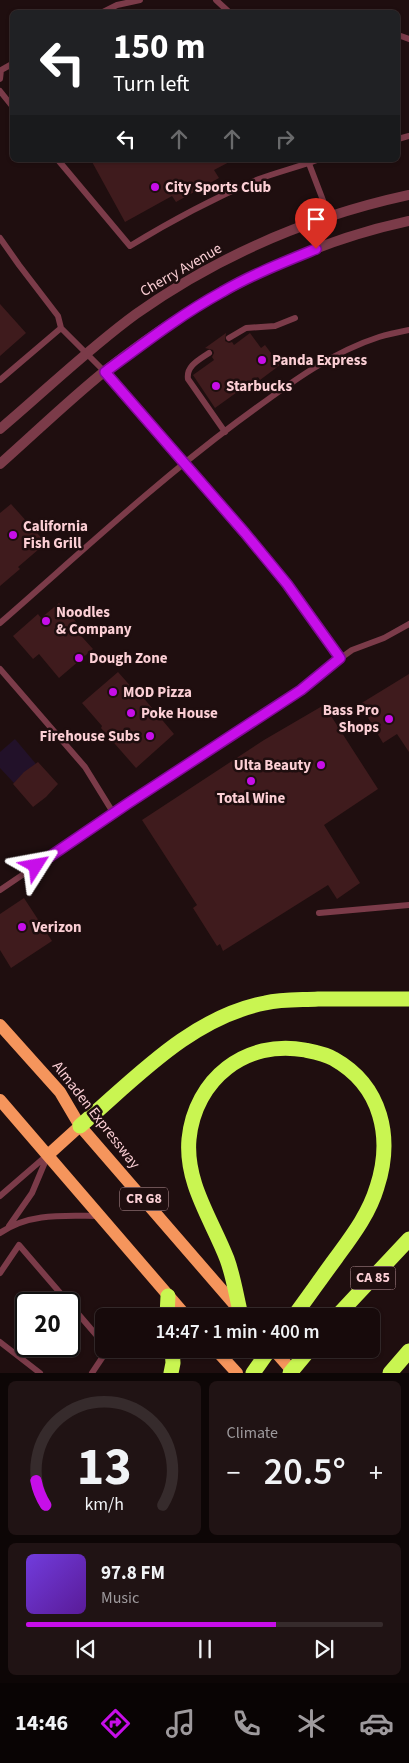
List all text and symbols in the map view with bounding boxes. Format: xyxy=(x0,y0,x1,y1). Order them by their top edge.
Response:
text: 150 m xyxy=(113,22,205,72)
icon: left xyxy=(30,30,95,95)
text: Turn left xyxy=(113,68,189,100)
icon: left xyxy=(112,125,140,153)
icon: ahead xyxy=(165,125,193,153)
icon: ahead xyxy=(218,125,246,153)
icon: right xyxy=(271,125,299,153)
place label: City Sports Club xyxy=(165,177,271,198)
marker: City Sports Club xyxy=(149,181,161,193)
pin xyxy=(295,198,337,249)
icon: arrive xyxy=(302,205,330,233)
street label: Cherry Avenue xyxy=(136,238,226,302)
place label: Panda Express xyxy=(272,350,368,371)
marker: Panda Express xyxy=(256,354,268,366)
place label: Starbucks xyxy=(226,376,293,397)
marker: Starbucks xyxy=(210,380,222,392)
place label: California Fish Grill xyxy=(23,516,88,554)
marker: California Fish Grill xyxy=(7,529,19,541)
place label: Noodles & Company xyxy=(56,602,132,640)
marker: Noodles & Company xyxy=(40,615,52,627)
place label: Dough Zone xyxy=(89,648,168,669)
marker: Dough Zone xyxy=(73,652,85,664)
place label: MOD Pizza xyxy=(123,682,192,703)
marker: MOD Pizza xyxy=(107,686,119,698)
place label: Bass Pro Shops xyxy=(323,700,379,738)
place label: Poke House xyxy=(141,703,218,724)
marker: Poke House xyxy=(125,707,137,719)
marker: Bass Pro Shops xyxy=(383,713,395,725)
place label: Firehouse Subs xyxy=(40,726,140,747)
marker: Firehouse Subs xyxy=(144,730,156,742)
place label: Ulta Beauty xyxy=(234,755,311,776)
marker: Ulta Beauty xyxy=(315,759,327,771)
marker: Total Wine xyxy=(245,775,257,787)
place label: Total Wine xyxy=(217,788,285,809)
position arrow xyxy=(9,839,61,891)
place label: Verizon xyxy=(31,917,82,938)
marker: Verizon xyxy=(16,921,28,933)
street label: Almaden Expressway xyxy=(47,1057,145,1173)
road number: CR G8 xyxy=(120,1188,168,1210)
road number: CA 85 xyxy=(350,1266,396,1290)
speed limit sign: 20 xyxy=(15,1292,80,1357)
text: 14:47 · 1 min · 400 m xyxy=(155,1319,320,1346)
text: Climate xyxy=(227,1422,278,1444)
text: 13 xyxy=(77,1431,132,1505)
text: 20.5° xyxy=(264,1445,346,1499)
text: − xyxy=(227,1453,240,1493)
text: + xyxy=(369,1453,383,1493)
text: km/h xyxy=(84,1492,124,1517)
text: 97.8 FM xyxy=(101,1560,165,1587)
text: Music xyxy=(101,1587,139,1609)
icon: previous xyxy=(72,1635,100,1663)
icon: pause xyxy=(191,1635,219,1663)
icon: next xyxy=(310,1635,338,1663)
icon: directions xyxy=(98,1706,133,1741)
icon: music xyxy=(163,1706,198,1741)
icon: phone xyxy=(229,1706,264,1741)
icon: climate xyxy=(294,1706,329,1741)
icon: car xyxy=(359,1706,394,1741)
text: 14:46 xyxy=(15,1707,68,1739)

